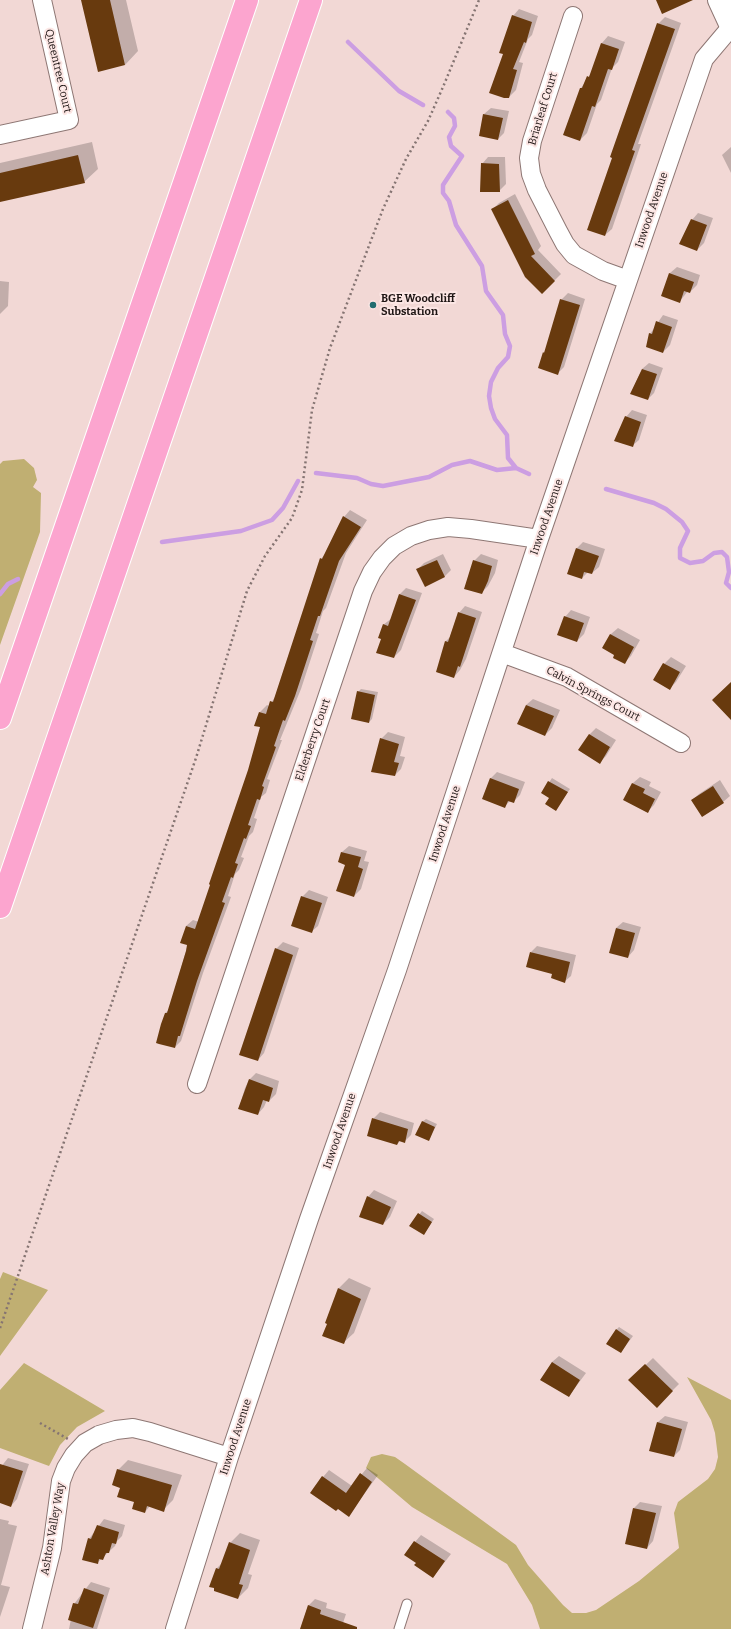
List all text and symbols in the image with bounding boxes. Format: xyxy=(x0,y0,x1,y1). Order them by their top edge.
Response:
street label: Queentree Court xyxy=(42,28,74,114)
street label: Briarleaf Court xyxy=(526,71,560,147)
street label: Inwood Avenue xyxy=(633,170,671,250)
place label: BGE Woodcliff Substation xyxy=(381,292,455,318)
marker: BGE Woodcliff Substation xyxy=(368,300,378,310)
street label: Inwood Avenue xyxy=(528,477,566,557)
street label: Calvin Springs Court xyxy=(544,664,642,724)
street label: Elderberry Court xyxy=(293,697,333,783)
street label: Inwood Avenue xyxy=(426,784,464,864)
street label: Inwood Avenue xyxy=(321,1091,359,1171)
street label: Inwood Avenue xyxy=(217,1397,255,1477)
street label: Ashton Valley Way xyxy=(38,1482,68,1576)

